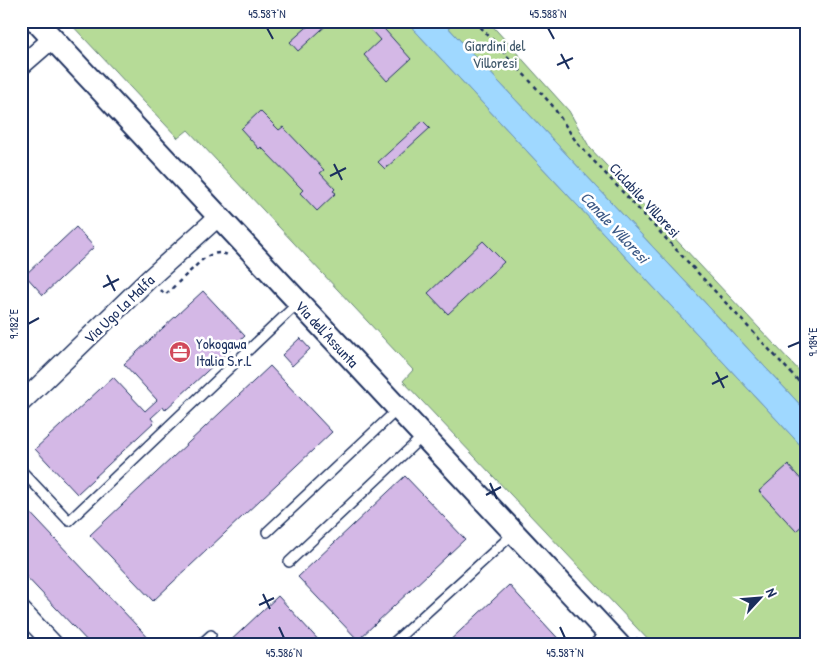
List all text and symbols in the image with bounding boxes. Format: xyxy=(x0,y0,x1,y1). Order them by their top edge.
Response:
text: 45.587°N xyxy=(248,5,286,22)
text: 45.588°N xyxy=(530,5,566,22)
park label: Giardini del Villoresi xyxy=(465,35,525,73)
street label: Ciclabile Villoresi xyxy=(605,158,685,242)
water label: Canale Villoresi xyxy=(576,186,655,269)
street label: Via Ugo La Malfa xyxy=(79,270,159,348)
street label: Via dell'Assunta xyxy=(290,296,364,372)
text: 9.182°E xyxy=(5,308,22,339)
text: 9.184°E xyxy=(804,327,821,357)
place label: Yokogawa Italia S.r.L xyxy=(196,333,252,371)
office icon: Yokogawa Italia S.r.L xyxy=(168,340,192,364)
north arrow xyxy=(734,574,784,624)
text: N xyxy=(762,585,783,600)
text: 45.586°N xyxy=(266,644,302,661)
text: 45.587°N xyxy=(546,644,584,661)

